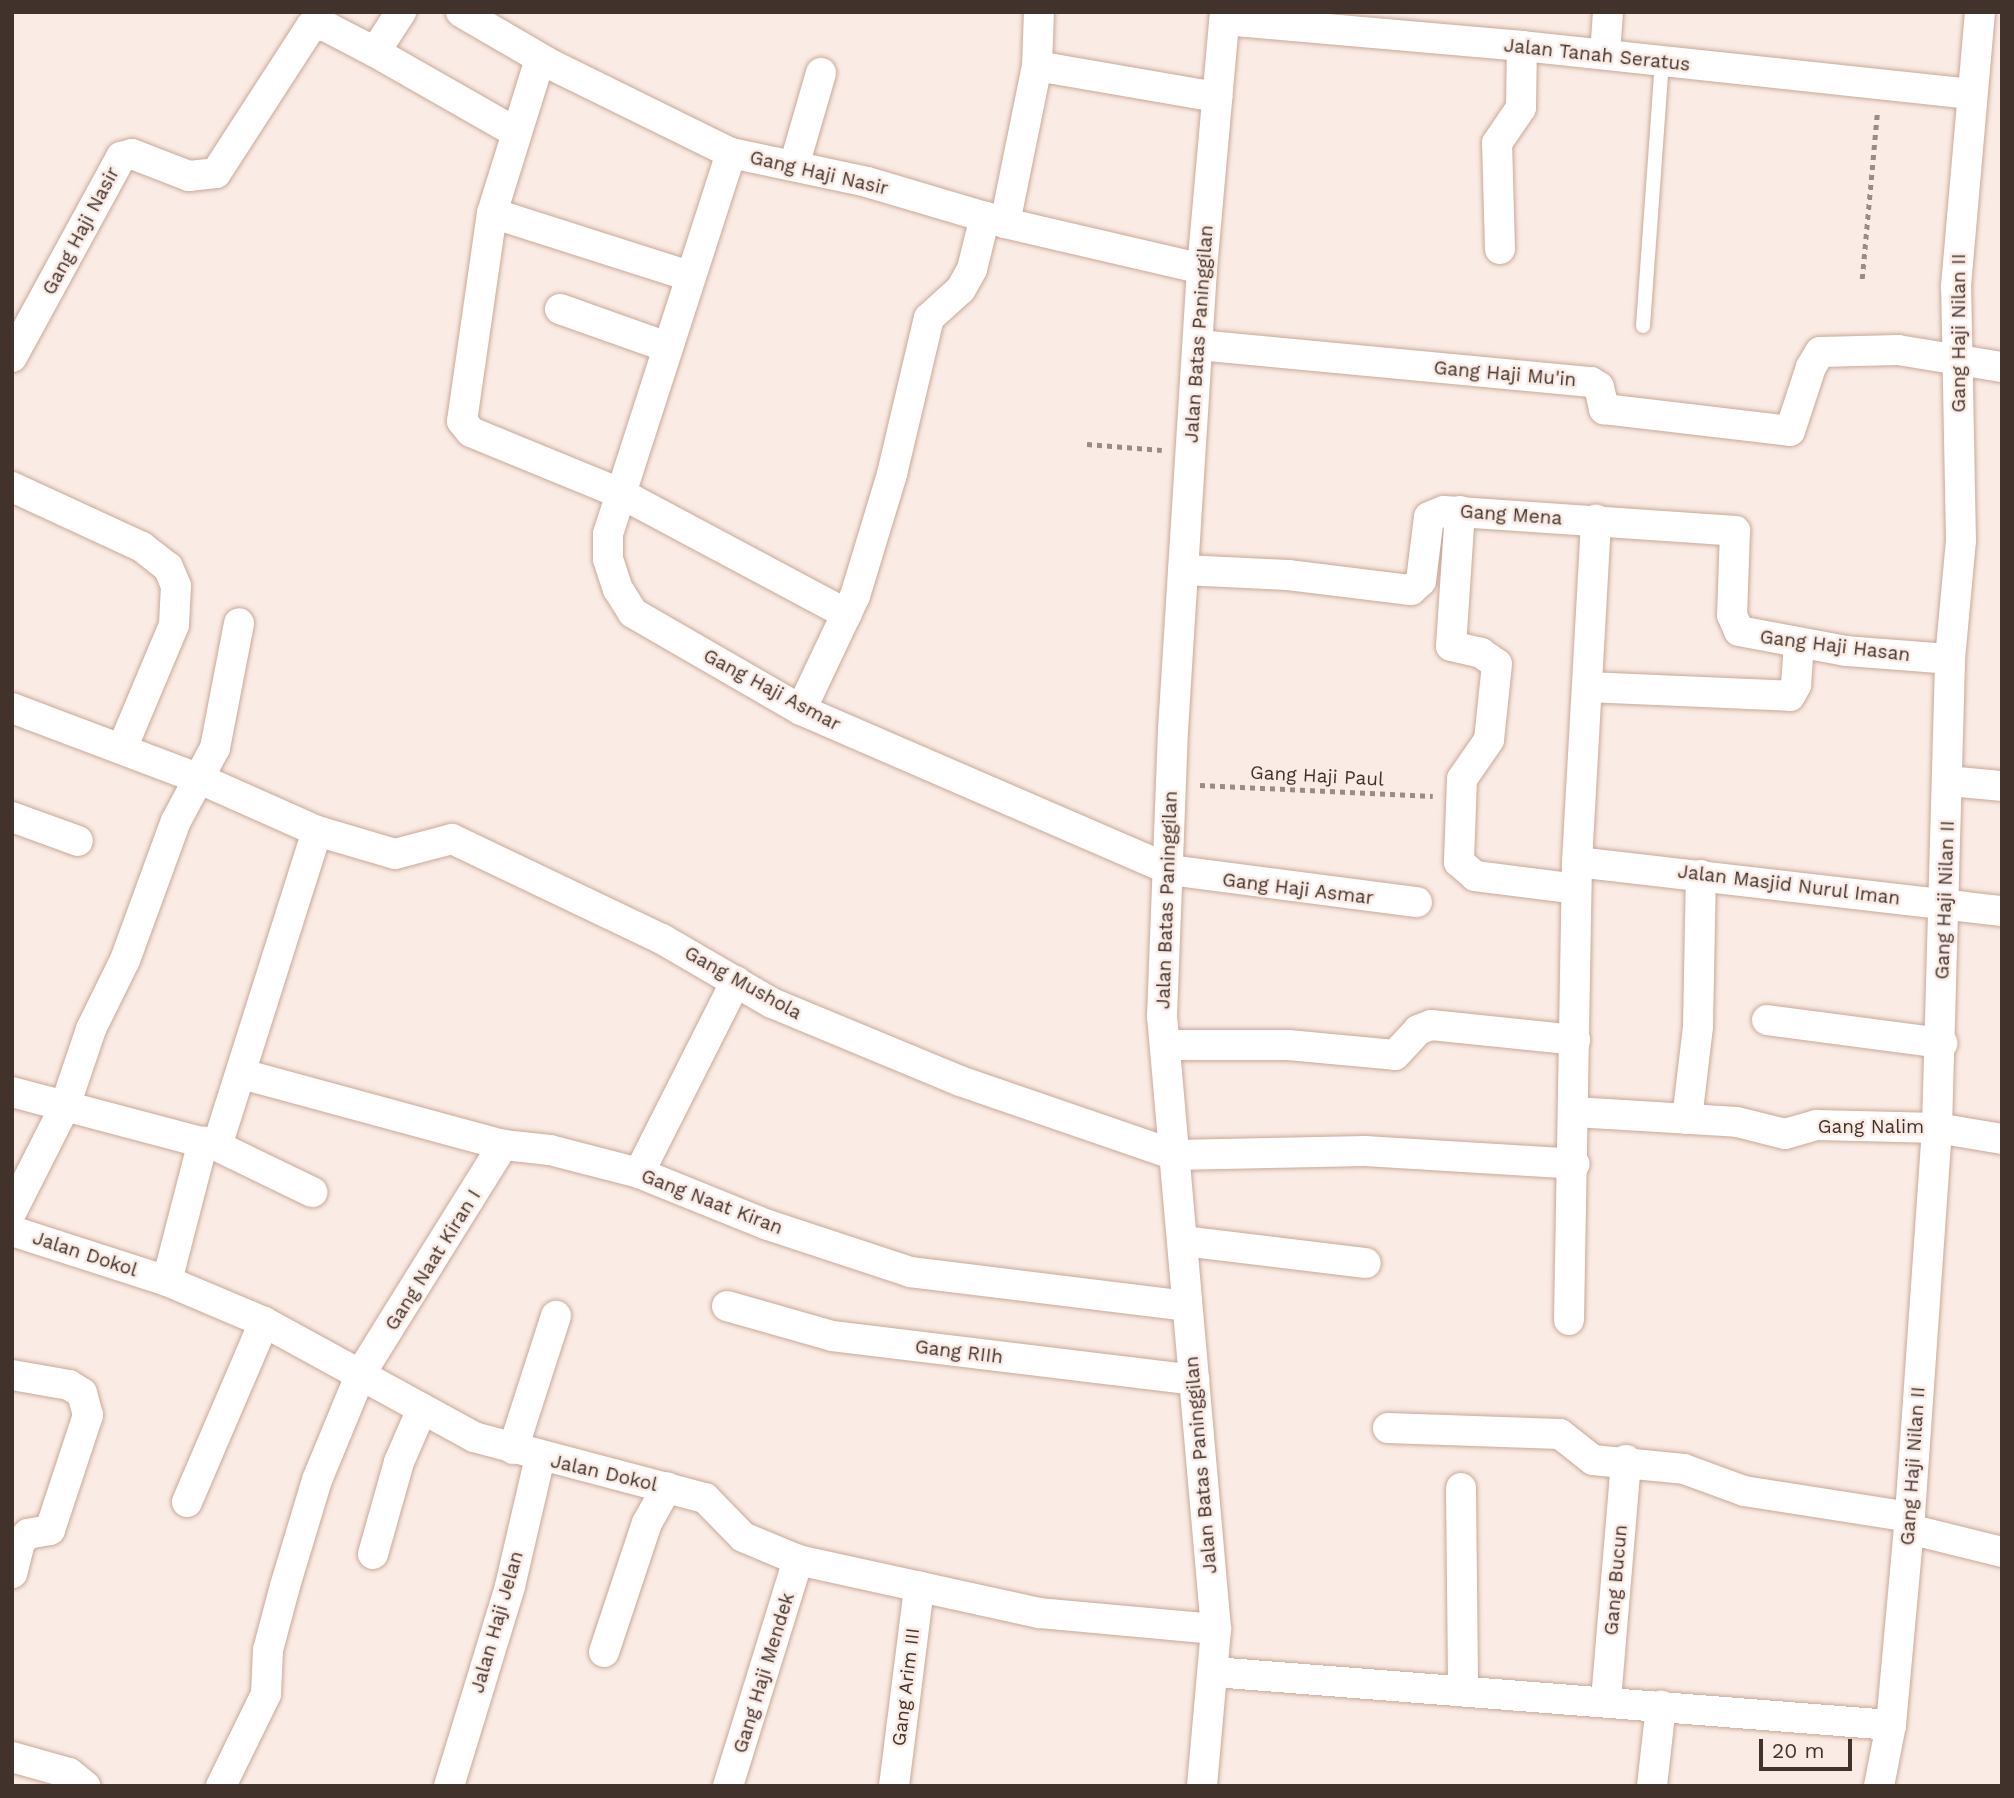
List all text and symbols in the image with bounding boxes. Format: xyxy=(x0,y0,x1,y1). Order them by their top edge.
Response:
street label: Jalan Tanah Seratus xyxy=(1502,34,1692,76)
street label: Gang Haji Nasir xyxy=(748,146,890,200)
street label: Gang Haji Nasir xyxy=(38,163,124,299)
street label: Jalan Batas Paninggilan xyxy=(1180,224,1218,444)
street label: Gang Haji Nilan II xyxy=(1948,253,1970,413)
street label: Gang Haji Mu'in xyxy=(1433,356,1577,392)
street label: Gang Mena xyxy=(1459,500,1563,530)
street label: Gang Haji Hasan xyxy=(1759,625,1911,667)
street label: Gang Haji Asmar xyxy=(699,644,845,736)
street label: Gang Haji Paul xyxy=(1250,761,1384,791)
street label: Jalan Batas Paninggilan xyxy=(1152,790,1182,1010)
street label: Gang Haji Nilan II xyxy=(1931,820,1959,980)
street label: Jalan Masjid Nurul Iman xyxy=(1676,860,1902,910)
street label: Gang Haji Asmar xyxy=(1221,868,1375,910)
street label: Gang Mushola xyxy=(680,941,806,1025)
street label: Gang Nalim xyxy=(1818,1116,1924,1138)
street label: Gang Naat Kiran xyxy=(638,1165,786,1239)
street label: Gang Naat Kiran I xyxy=(380,1185,486,1335)
street label: Jalan Dokol xyxy=(30,1226,140,1282)
street label: Gang RIIh xyxy=(914,1335,1004,1369)
street label: Jalan Batas Paninggilan xyxy=(1180,1355,1222,1575)
street label: Gang Haji Nilan II xyxy=(1896,1386,1930,1546)
street label: Jalan Dokol xyxy=(548,1450,660,1496)
street label: Gang Bucun xyxy=(1600,1524,1632,1636)
street label: Jalan Haji Jelan xyxy=(466,1548,528,1696)
street label: Gang Haji Mendek xyxy=(729,1590,799,1756)
street label: Gang Arim III xyxy=(887,1626,925,1748)
scale bar xyxy=(1762,1724,1855,1768)
text: 20 m xyxy=(1772,1738,1824,1763)

